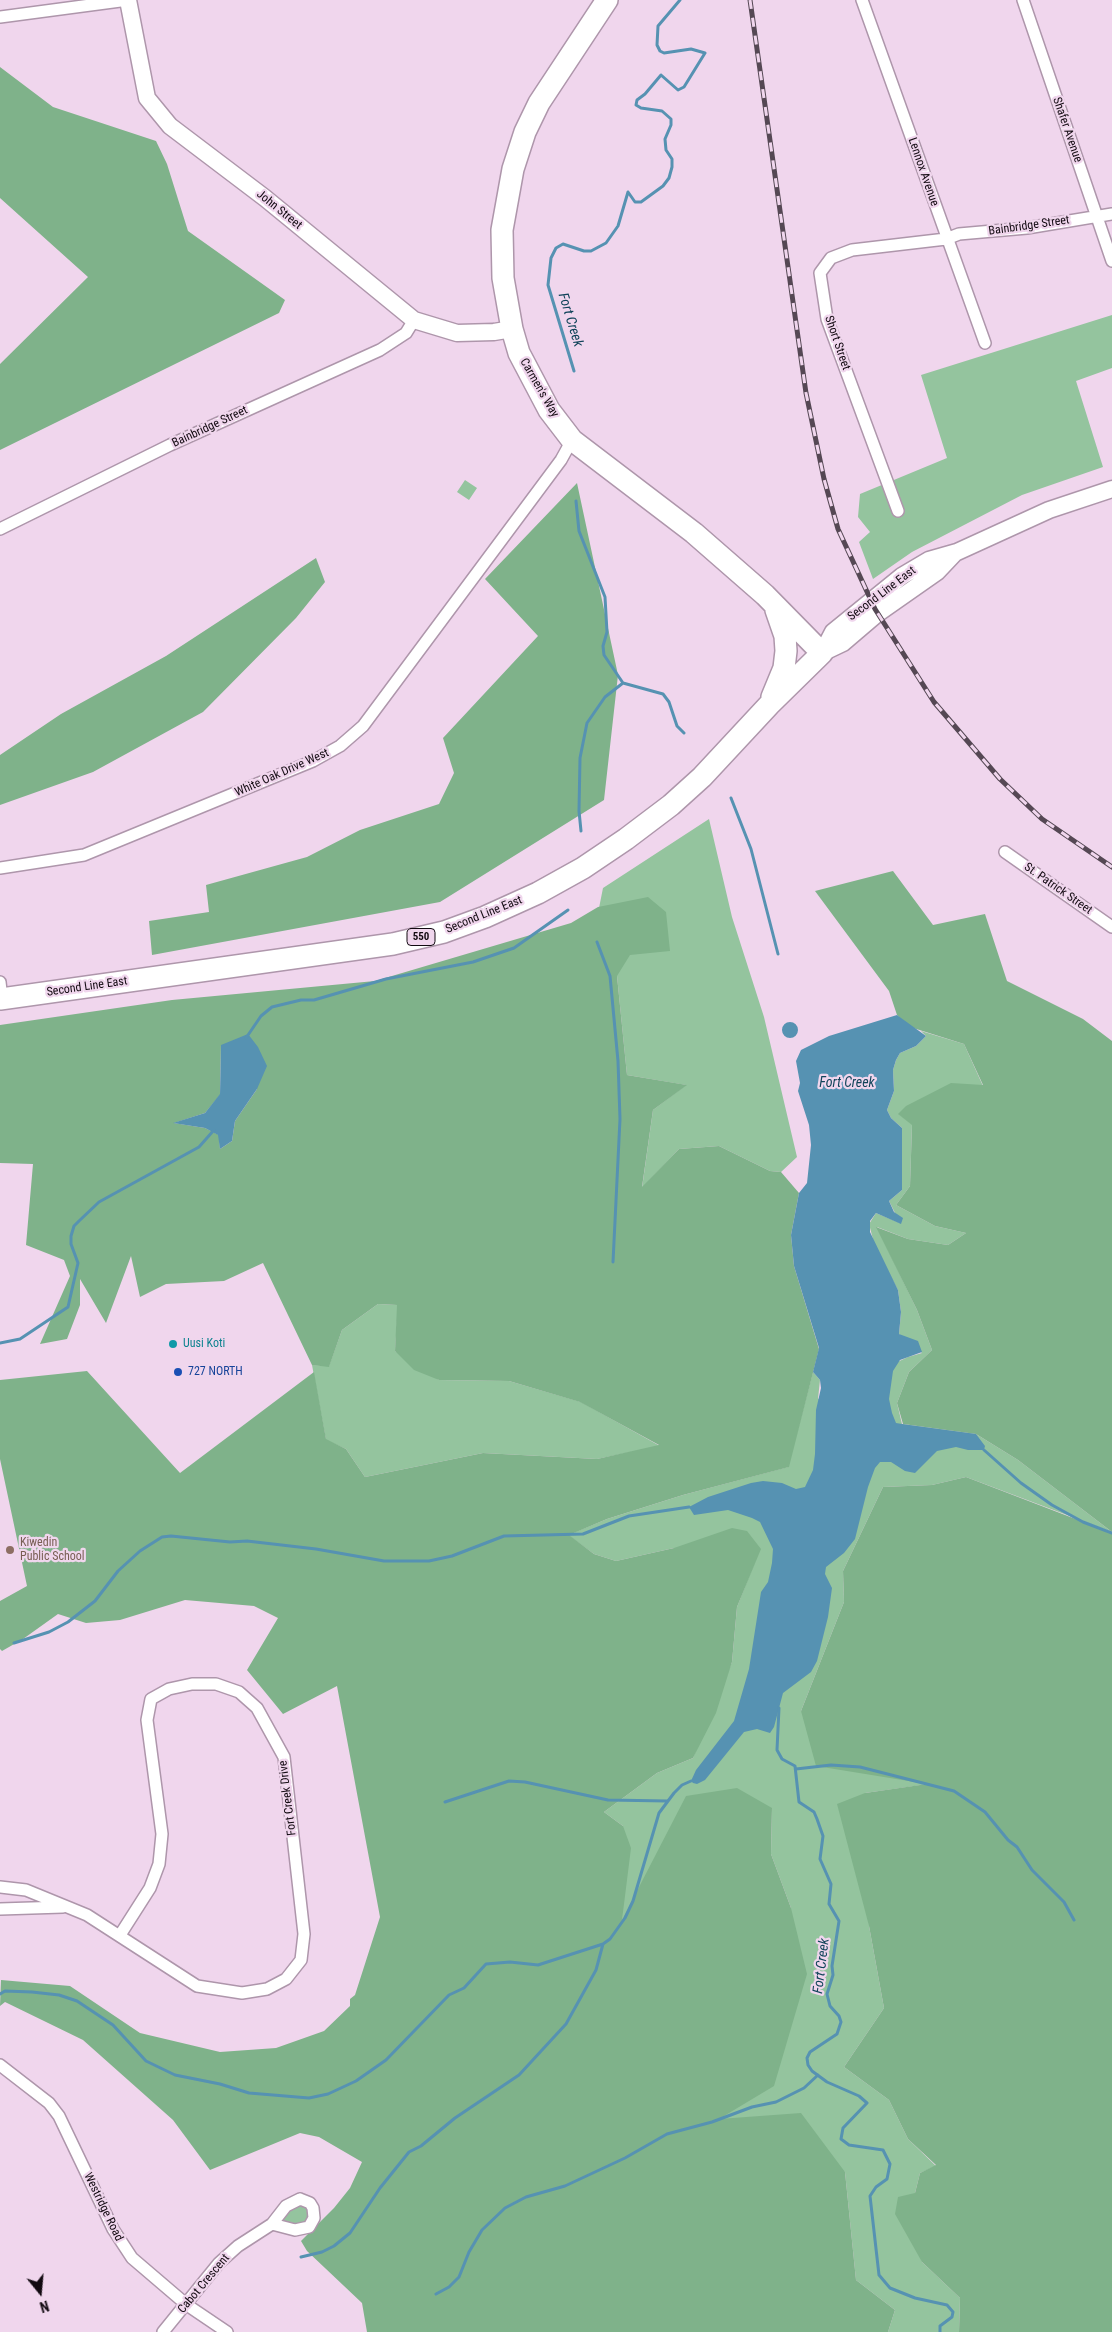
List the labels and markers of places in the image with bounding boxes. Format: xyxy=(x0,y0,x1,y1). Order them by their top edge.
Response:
place label: Uusi Koti xyxy=(183,1337,225,1351)
marker: Uusi Koti xyxy=(167,1338,179,1350)
place label: 727 NORTH xyxy=(188,1365,243,1379)
marker: 727 NORTH xyxy=(172,1366,184,1378)
place label: Kiwedin Public School xyxy=(20,1536,85,1564)
marker: Kiwedin Public School xyxy=(4,1544,16,1556)

